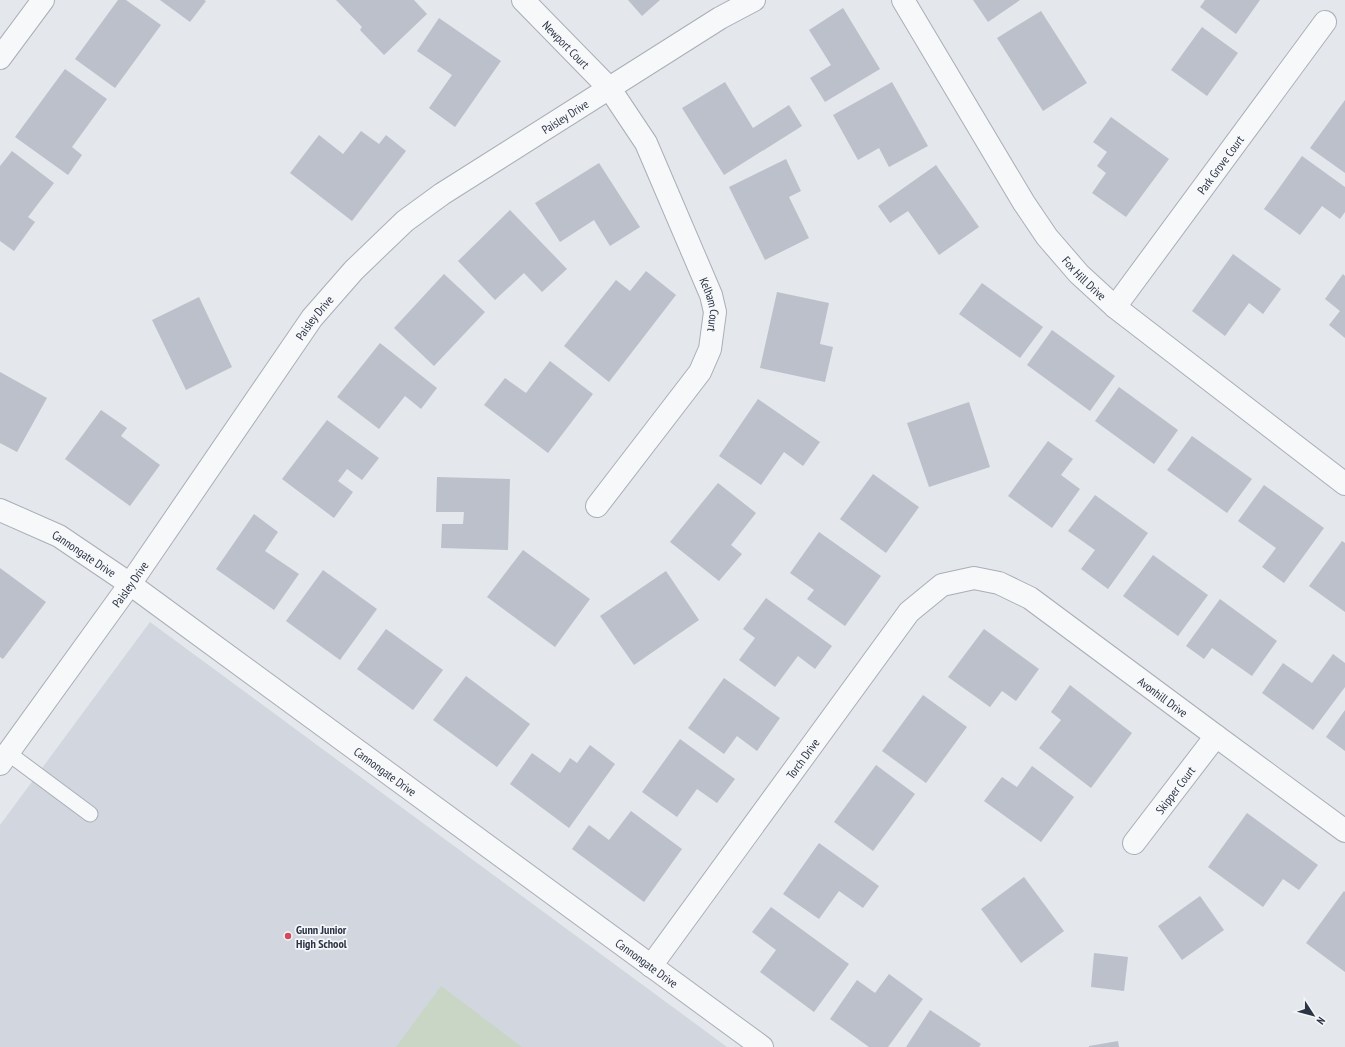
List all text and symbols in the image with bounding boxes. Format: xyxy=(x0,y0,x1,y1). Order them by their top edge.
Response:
street label: Newport Court xyxy=(540,17,593,72)
street label: Paisley Drive xyxy=(539,96,591,137)
street label: Park Grove Court xyxy=(1193,132,1247,197)
street label: Fox Hill Drive xyxy=(1059,253,1110,303)
street label: Kelham Court xyxy=(697,275,723,333)
street label: Paisley Drive xyxy=(292,292,336,343)
street label: Cannongate Drive xyxy=(50,527,119,580)
street label: Paisley Drive xyxy=(108,558,151,610)
street label: Avonhill Drive xyxy=(1135,673,1191,720)
street label: Torch Drive xyxy=(783,735,822,782)
street label: Cannongate Drive xyxy=(351,743,420,799)
street label: Skipper Court xyxy=(1152,762,1198,817)
place label: Gunn Junior High School xyxy=(296,922,347,951)
marker: Gunn Junior High School xyxy=(283,931,293,941)
street label: Cannongate Drive xyxy=(613,935,681,991)
north arrow xyxy=(1293,995,1333,1035)
text: N xyxy=(1314,1014,1329,1027)

